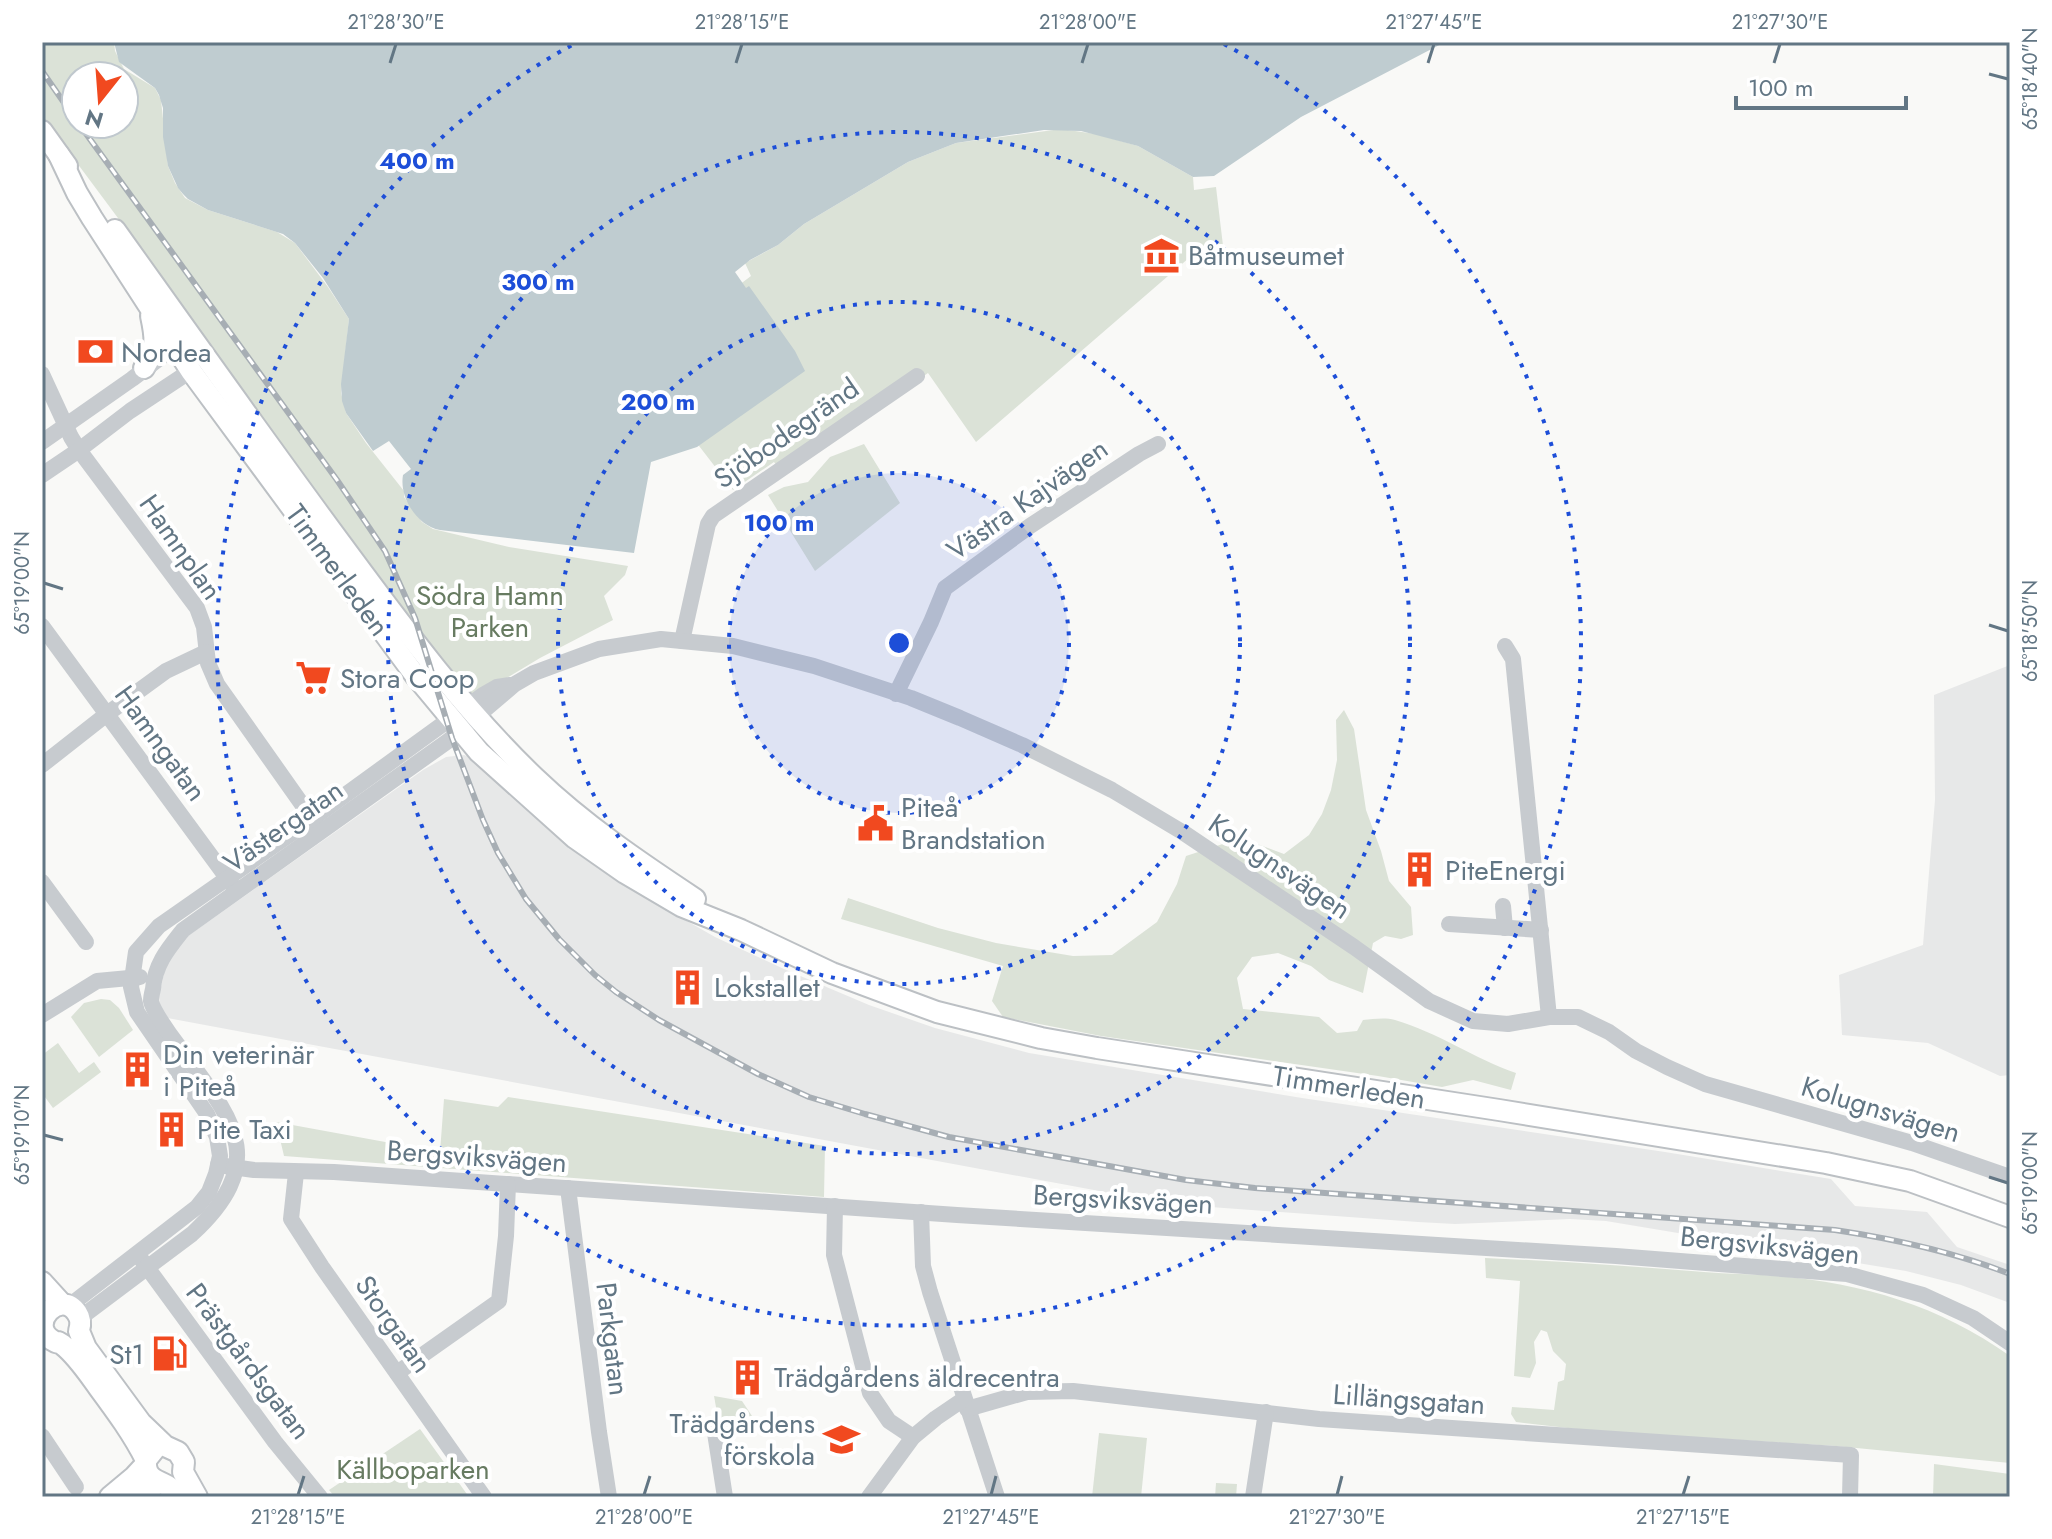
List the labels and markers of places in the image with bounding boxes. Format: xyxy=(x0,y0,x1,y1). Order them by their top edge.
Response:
place label: Båtmuseumet xyxy=(1188,235,1344,276)
museum icon: Båtmuseumet xyxy=(1143,236,1181,274)
place label: Nordea xyxy=(121,332,211,373)
bank icon: Nordea xyxy=(76,333,114,371)
centre of rings xyxy=(885,629,913,657)
place label: Stora Coop xyxy=(340,658,475,699)
supermarket icon: Stora Coop xyxy=(295,659,333,697)
place label: Piteå Brandstation xyxy=(901,787,1046,860)
public building icon: Piteå Brandstation xyxy=(856,804,894,842)
place label: PiteEnergi xyxy=(1445,850,1566,891)
building icon: PiteEnergi xyxy=(1400,851,1438,889)
place label: Lokstallet xyxy=(714,967,820,1008)
building icon: Lokstallet xyxy=(669,968,707,1006)
place label: Din veterinär i Piteå xyxy=(163,1034,315,1107)
building icon: Din veterinär i Piteå xyxy=(118,1051,156,1089)
place label: Pite Taxi xyxy=(197,1109,292,1150)
building icon: Pite Taxi xyxy=(152,1110,190,1148)
place label: St1 xyxy=(109,1334,144,1375)
fuel station icon: St1 xyxy=(151,1335,189,1373)
place label: Trädgårdens äldrecentra xyxy=(774,1357,1060,1398)
building icon: Trädgårdens äldrecentra xyxy=(729,1358,767,1396)
place label: Trädgårdens förskola xyxy=(670,1403,815,1476)
school or university icon: Trädgårdens förskola xyxy=(822,1420,860,1458)

